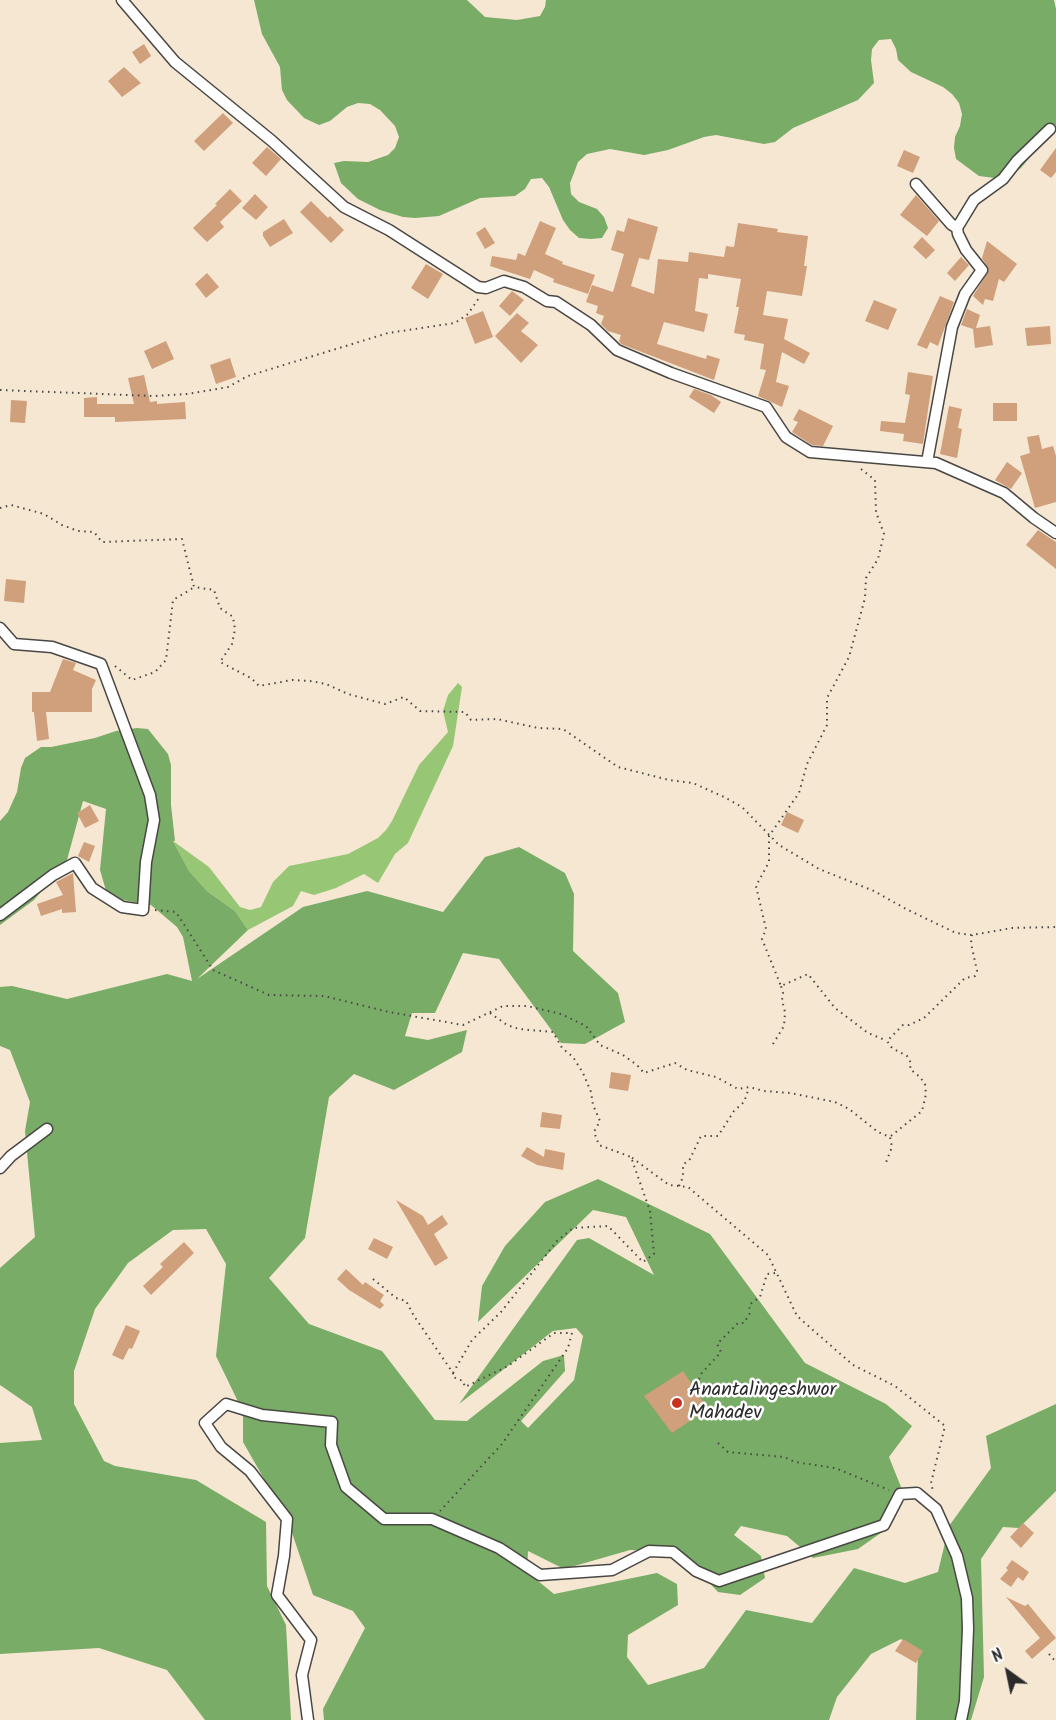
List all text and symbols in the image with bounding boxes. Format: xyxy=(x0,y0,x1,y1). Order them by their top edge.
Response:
place label: Anantalingeshwor Mahadev xyxy=(689,1380,836,1427)
marker: Anantalingeshwor Mahadev xyxy=(670,1396,684,1410)
north arrow xyxy=(978,1642,1038,1702)
text: N xyxy=(987,1643,1009,1670)

